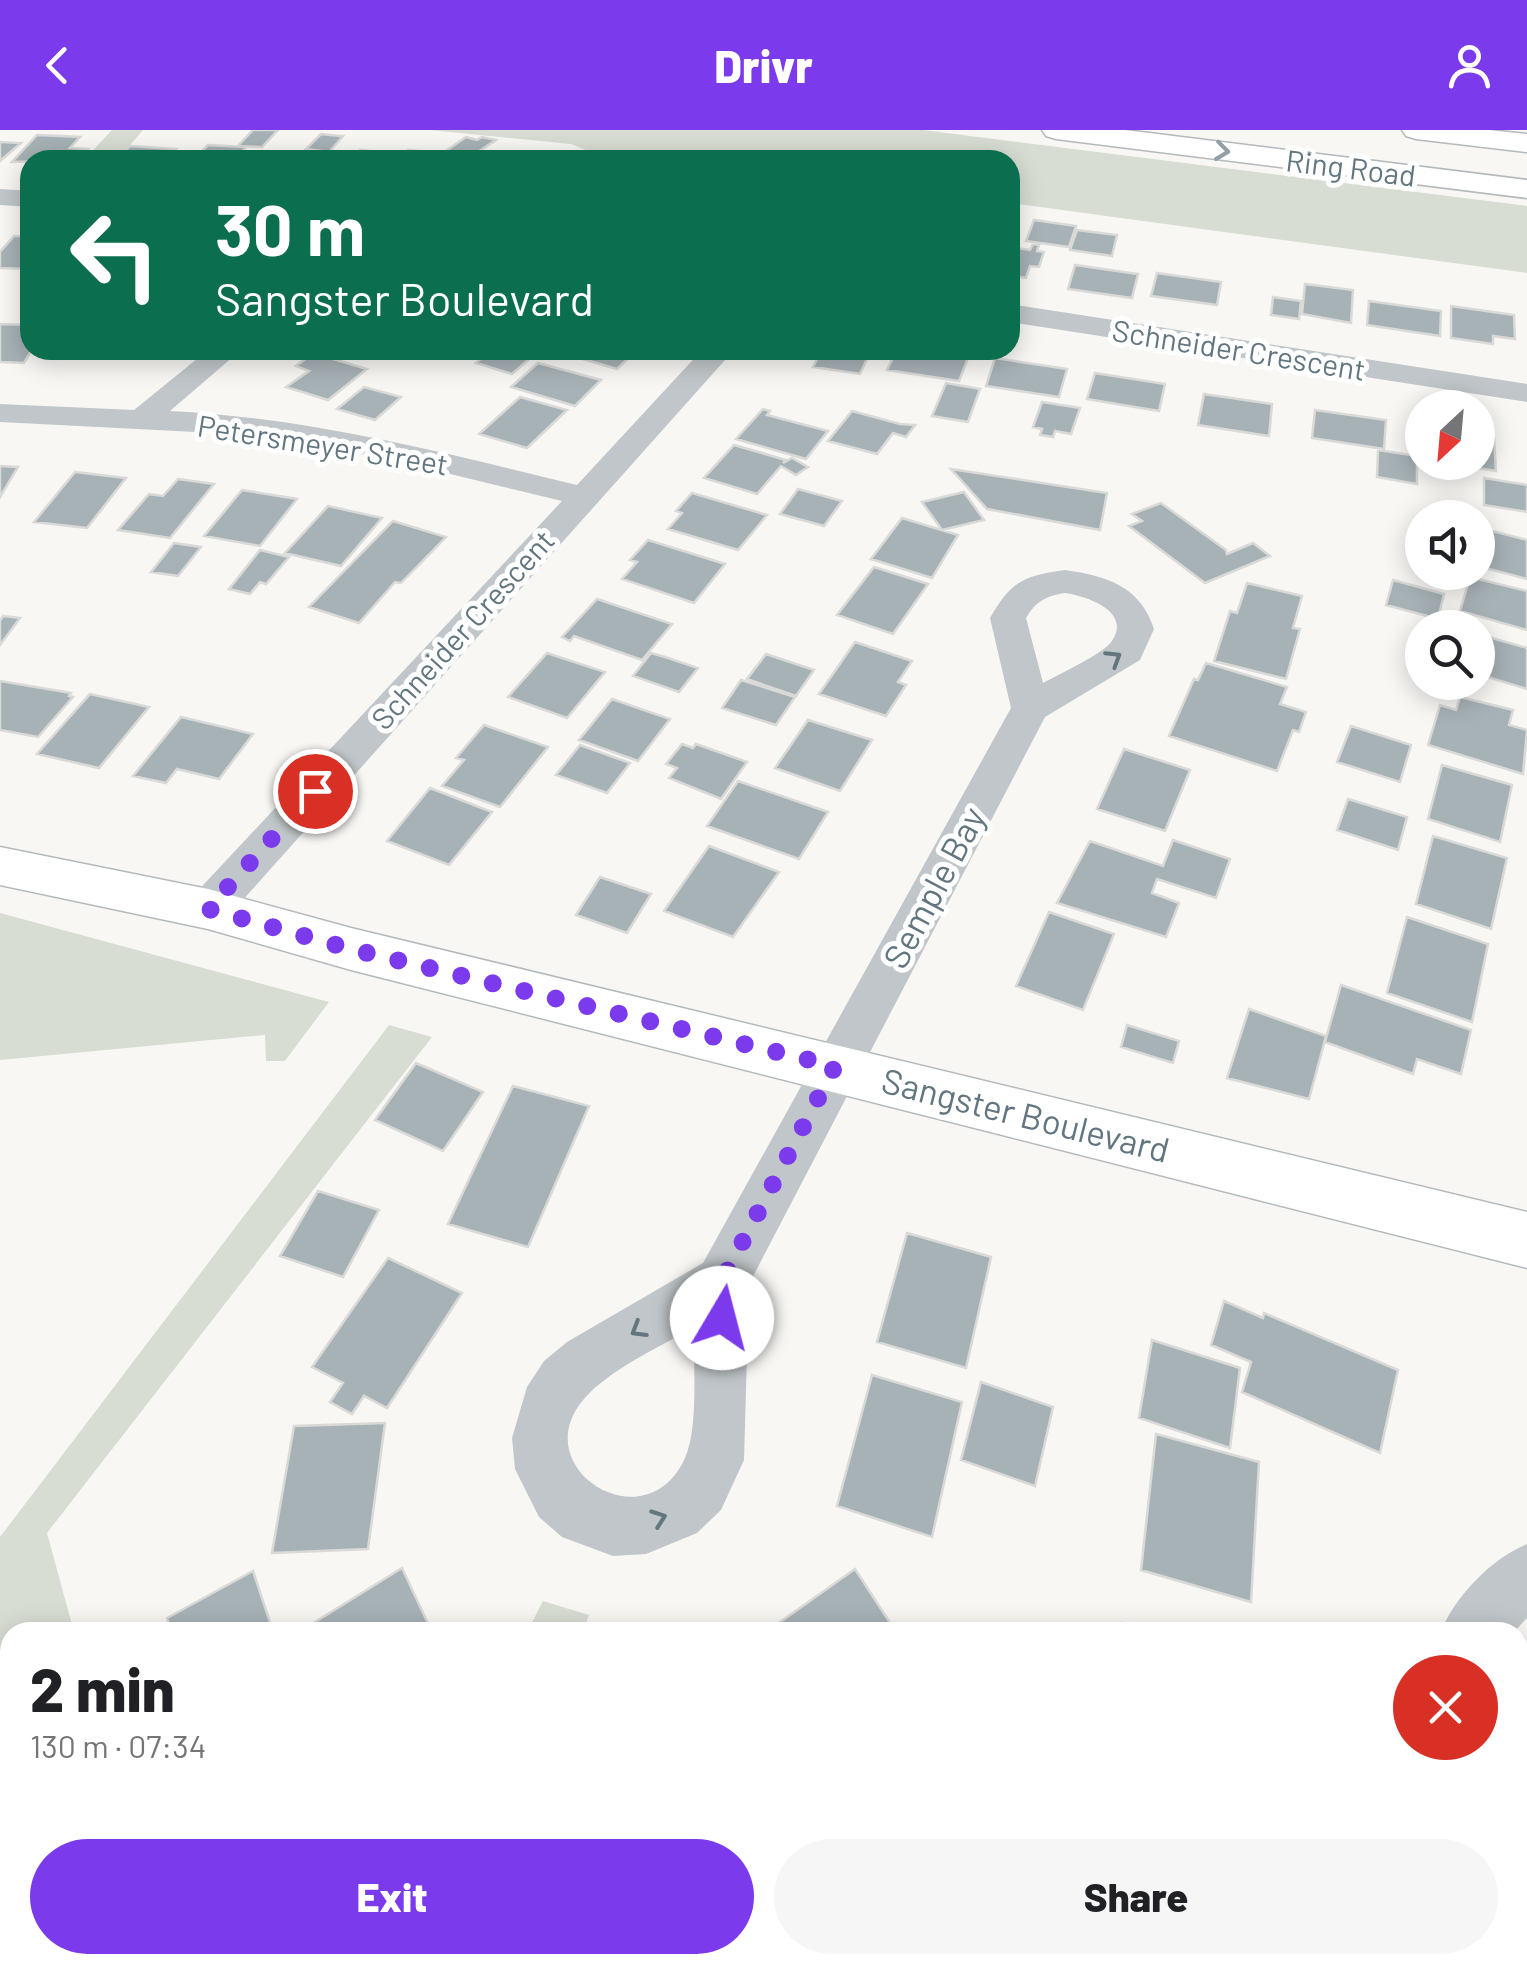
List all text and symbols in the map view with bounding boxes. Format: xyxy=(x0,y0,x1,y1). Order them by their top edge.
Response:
icon: back xyxy=(30,38,85,93)
text: Drivr xyxy=(714,38,813,92)
icon: person xyxy=(1442,38,1497,93)
one-way arrow xyxy=(1214,140,1230,161)
street label: Ring Road xyxy=(1284,141,1418,193)
text: 30 m xyxy=(215,186,365,270)
icon: left xyxy=(50,190,180,320)
text: Sangster Boulevard xyxy=(215,271,594,325)
street label: Schneider Crescent xyxy=(1110,311,1368,387)
north arrow xyxy=(1405,390,1495,480)
map controls xyxy=(1405,390,1495,700)
street label: Petersmeyer Street xyxy=(195,406,451,482)
button: sound xyxy=(1405,500,1495,590)
street label: Schneider Crescent xyxy=(363,522,561,736)
button: search xyxy=(1405,610,1495,700)
one-way arrow xyxy=(1103,652,1121,671)
pin xyxy=(273,749,358,834)
icon: arrive xyxy=(288,764,343,819)
street label: Semple Bay xyxy=(873,799,993,975)
street label: Sangster Boulevard xyxy=(878,1058,1174,1170)
position arrow xyxy=(670,1266,774,1370)
one-way arrow xyxy=(631,1318,649,1337)
one-way arrow xyxy=(650,1509,667,1530)
text: 2 min xyxy=(30,1652,175,1724)
button: close xyxy=(1393,1655,1498,1760)
text: 130 m · 07:34 xyxy=(30,1726,206,1764)
button: Exit xyxy=(30,1839,754,1954)
button: Share xyxy=(774,1839,1498,1954)

